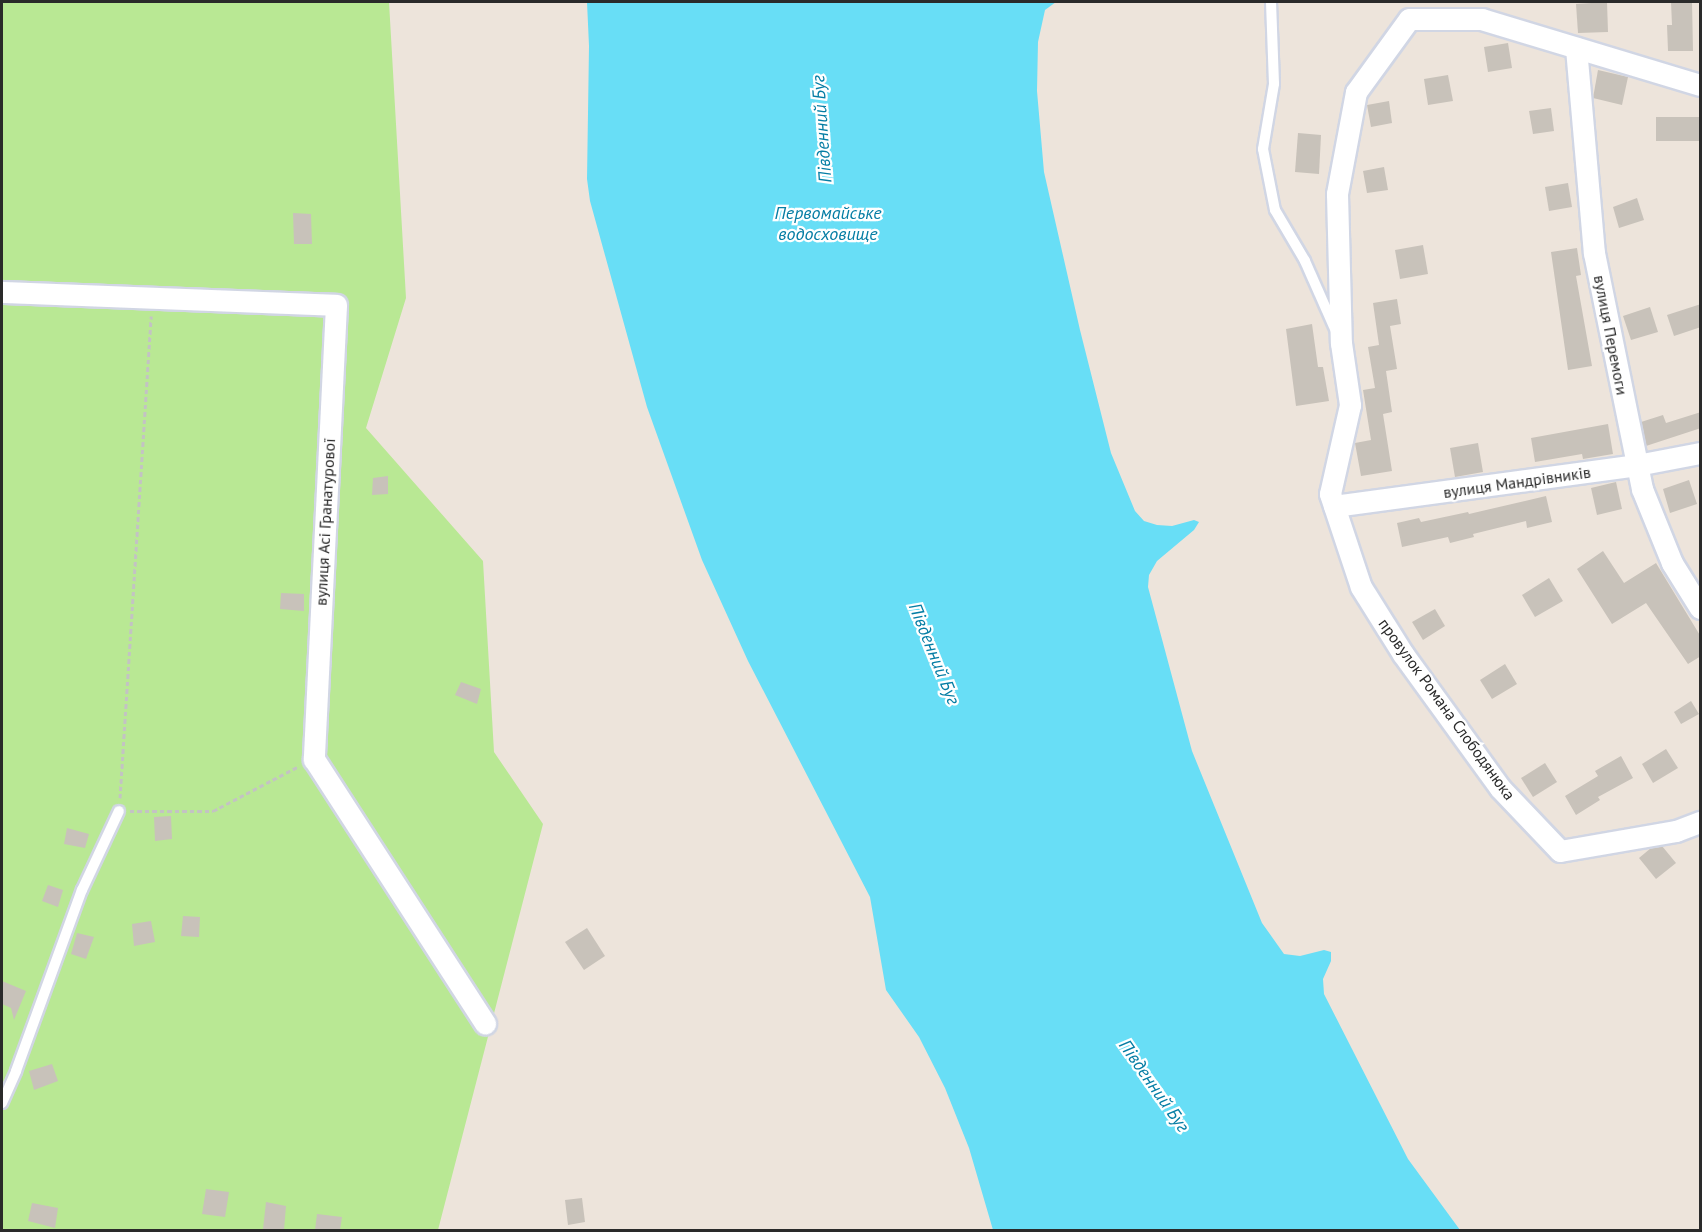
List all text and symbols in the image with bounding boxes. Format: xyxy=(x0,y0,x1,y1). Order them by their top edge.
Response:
water label: Південний Буг xyxy=(807,74,837,184)
water label: Первомайське водосховище xyxy=(775,203,881,246)
street label: вулиця Перемоги xyxy=(1590,273,1632,397)
street label: вулиця Асі Гранатурової xyxy=(311,438,339,606)
street label: вулиця Мандрівників xyxy=(1442,462,1592,502)
water label: Південний Буг xyxy=(904,600,964,708)
street label: провулок Романа Слободянюка xyxy=(1375,614,1519,804)
water label: Південний Буг xyxy=(1114,1036,1194,1136)

